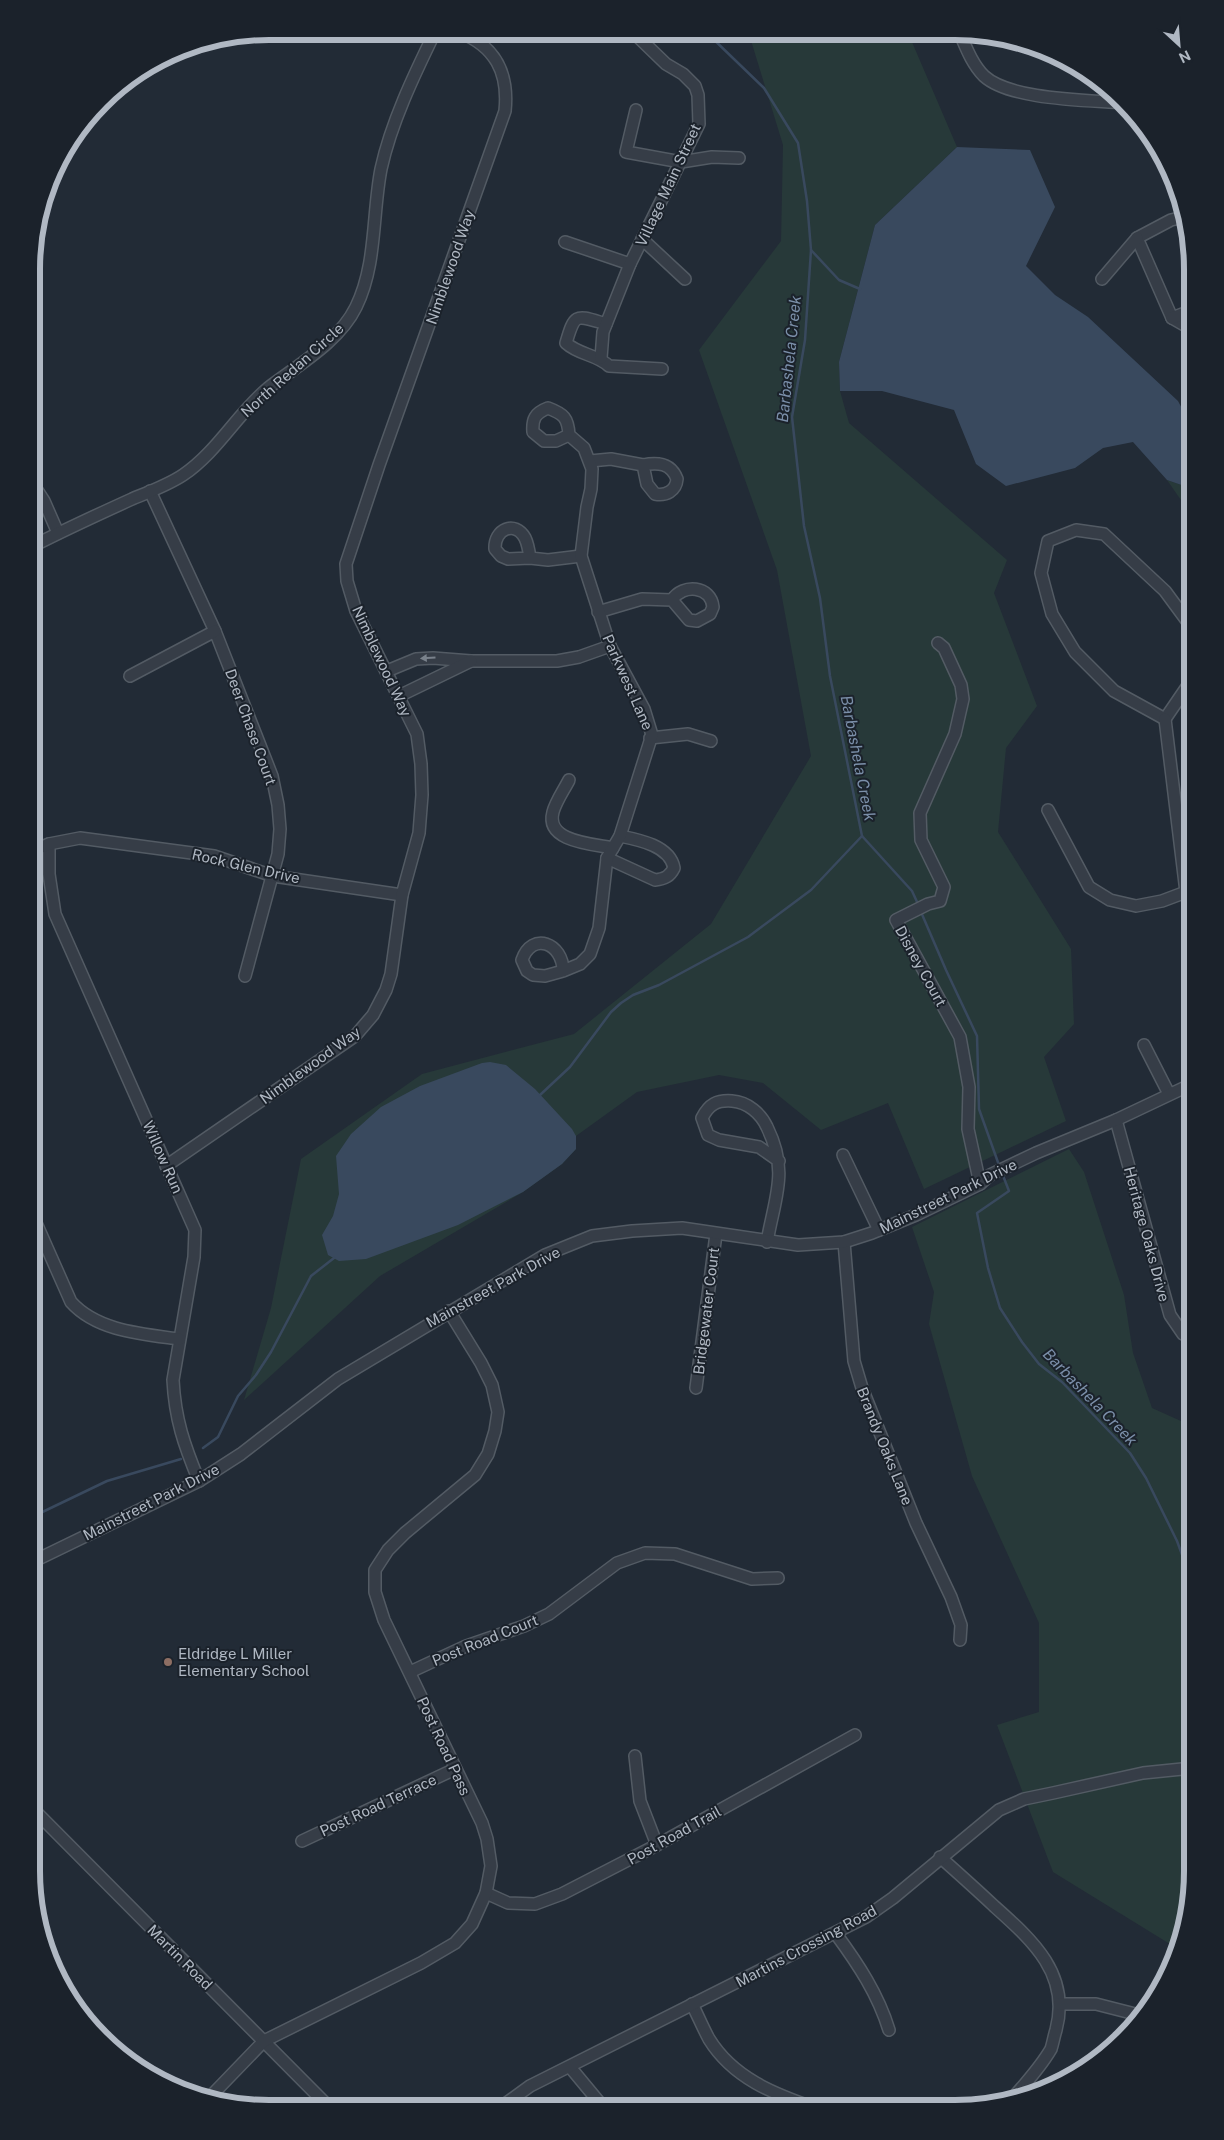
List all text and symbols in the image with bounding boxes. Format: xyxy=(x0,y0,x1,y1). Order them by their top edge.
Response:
north arrow xyxy=(1154,20,1204,70)
text: N xyxy=(1176,47,1193,66)
street label: Village Main Street xyxy=(632,121,704,249)
street label: Nimblewood Way xyxy=(422,207,478,327)
water label: Barbashela Creek xyxy=(773,294,805,423)
street label: North Redan Circle xyxy=(237,320,347,420)
street label: Nimblewood Way xyxy=(349,603,415,719)
street label: Parkwest Lane xyxy=(599,632,657,732)
one-way arrow xyxy=(420,655,436,663)
street label: Deer Chase Court xyxy=(222,666,280,788)
water label: Barbashela Creek xyxy=(836,694,880,823)
street label: Rock Glen Drive xyxy=(190,845,302,887)
street label: Disney Court xyxy=(892,923,950,1009)
street label: Nimblewood Way xyxy=(256,1023,364,1107)
street label: Willow Run xyxy=(139,1118,187,1196)
street label: Mainstreet Park Drive xyxy=(877,1155,1019,1237)
street label: Heritage Oaks Drive xyxy=(1121,1165,1173,1303)
street label: Mainstreet Park Drive xyxy=(423,1243,563,1331)
street label: Bridgewater Court xyxy=(690,1246,722,1376)
water label: Barbashela Creek xyxy=(1039,1344,1141,1450)
street label: Brandy Oaks Lane xyxy=(854,1385,916,1507)
street label: Mainstreet Park Drive xyxy=(80,1460,222,1544)
street label: Post Road Court xyxy=(429,1611,541,1669)
place label: Eldridge L Miller Elementary School xyxy=(178,1645,310,1679)
marker: Eldridge L Miller Elementary School xyxy=(162,1656,174,1668)
street label: Post Road Pass xyxy=(414,1694,474,1798)
street label: Post Road Terrace xyxy=(317,1771,439,1839)
street label: Post Road Trail xyxy=(624,1802,724,1868)
street label: Martins Crossing Road xyxy=(733,1902,879,1990)
street label: Martin Road xyxy=(144,1921,216,1993)

